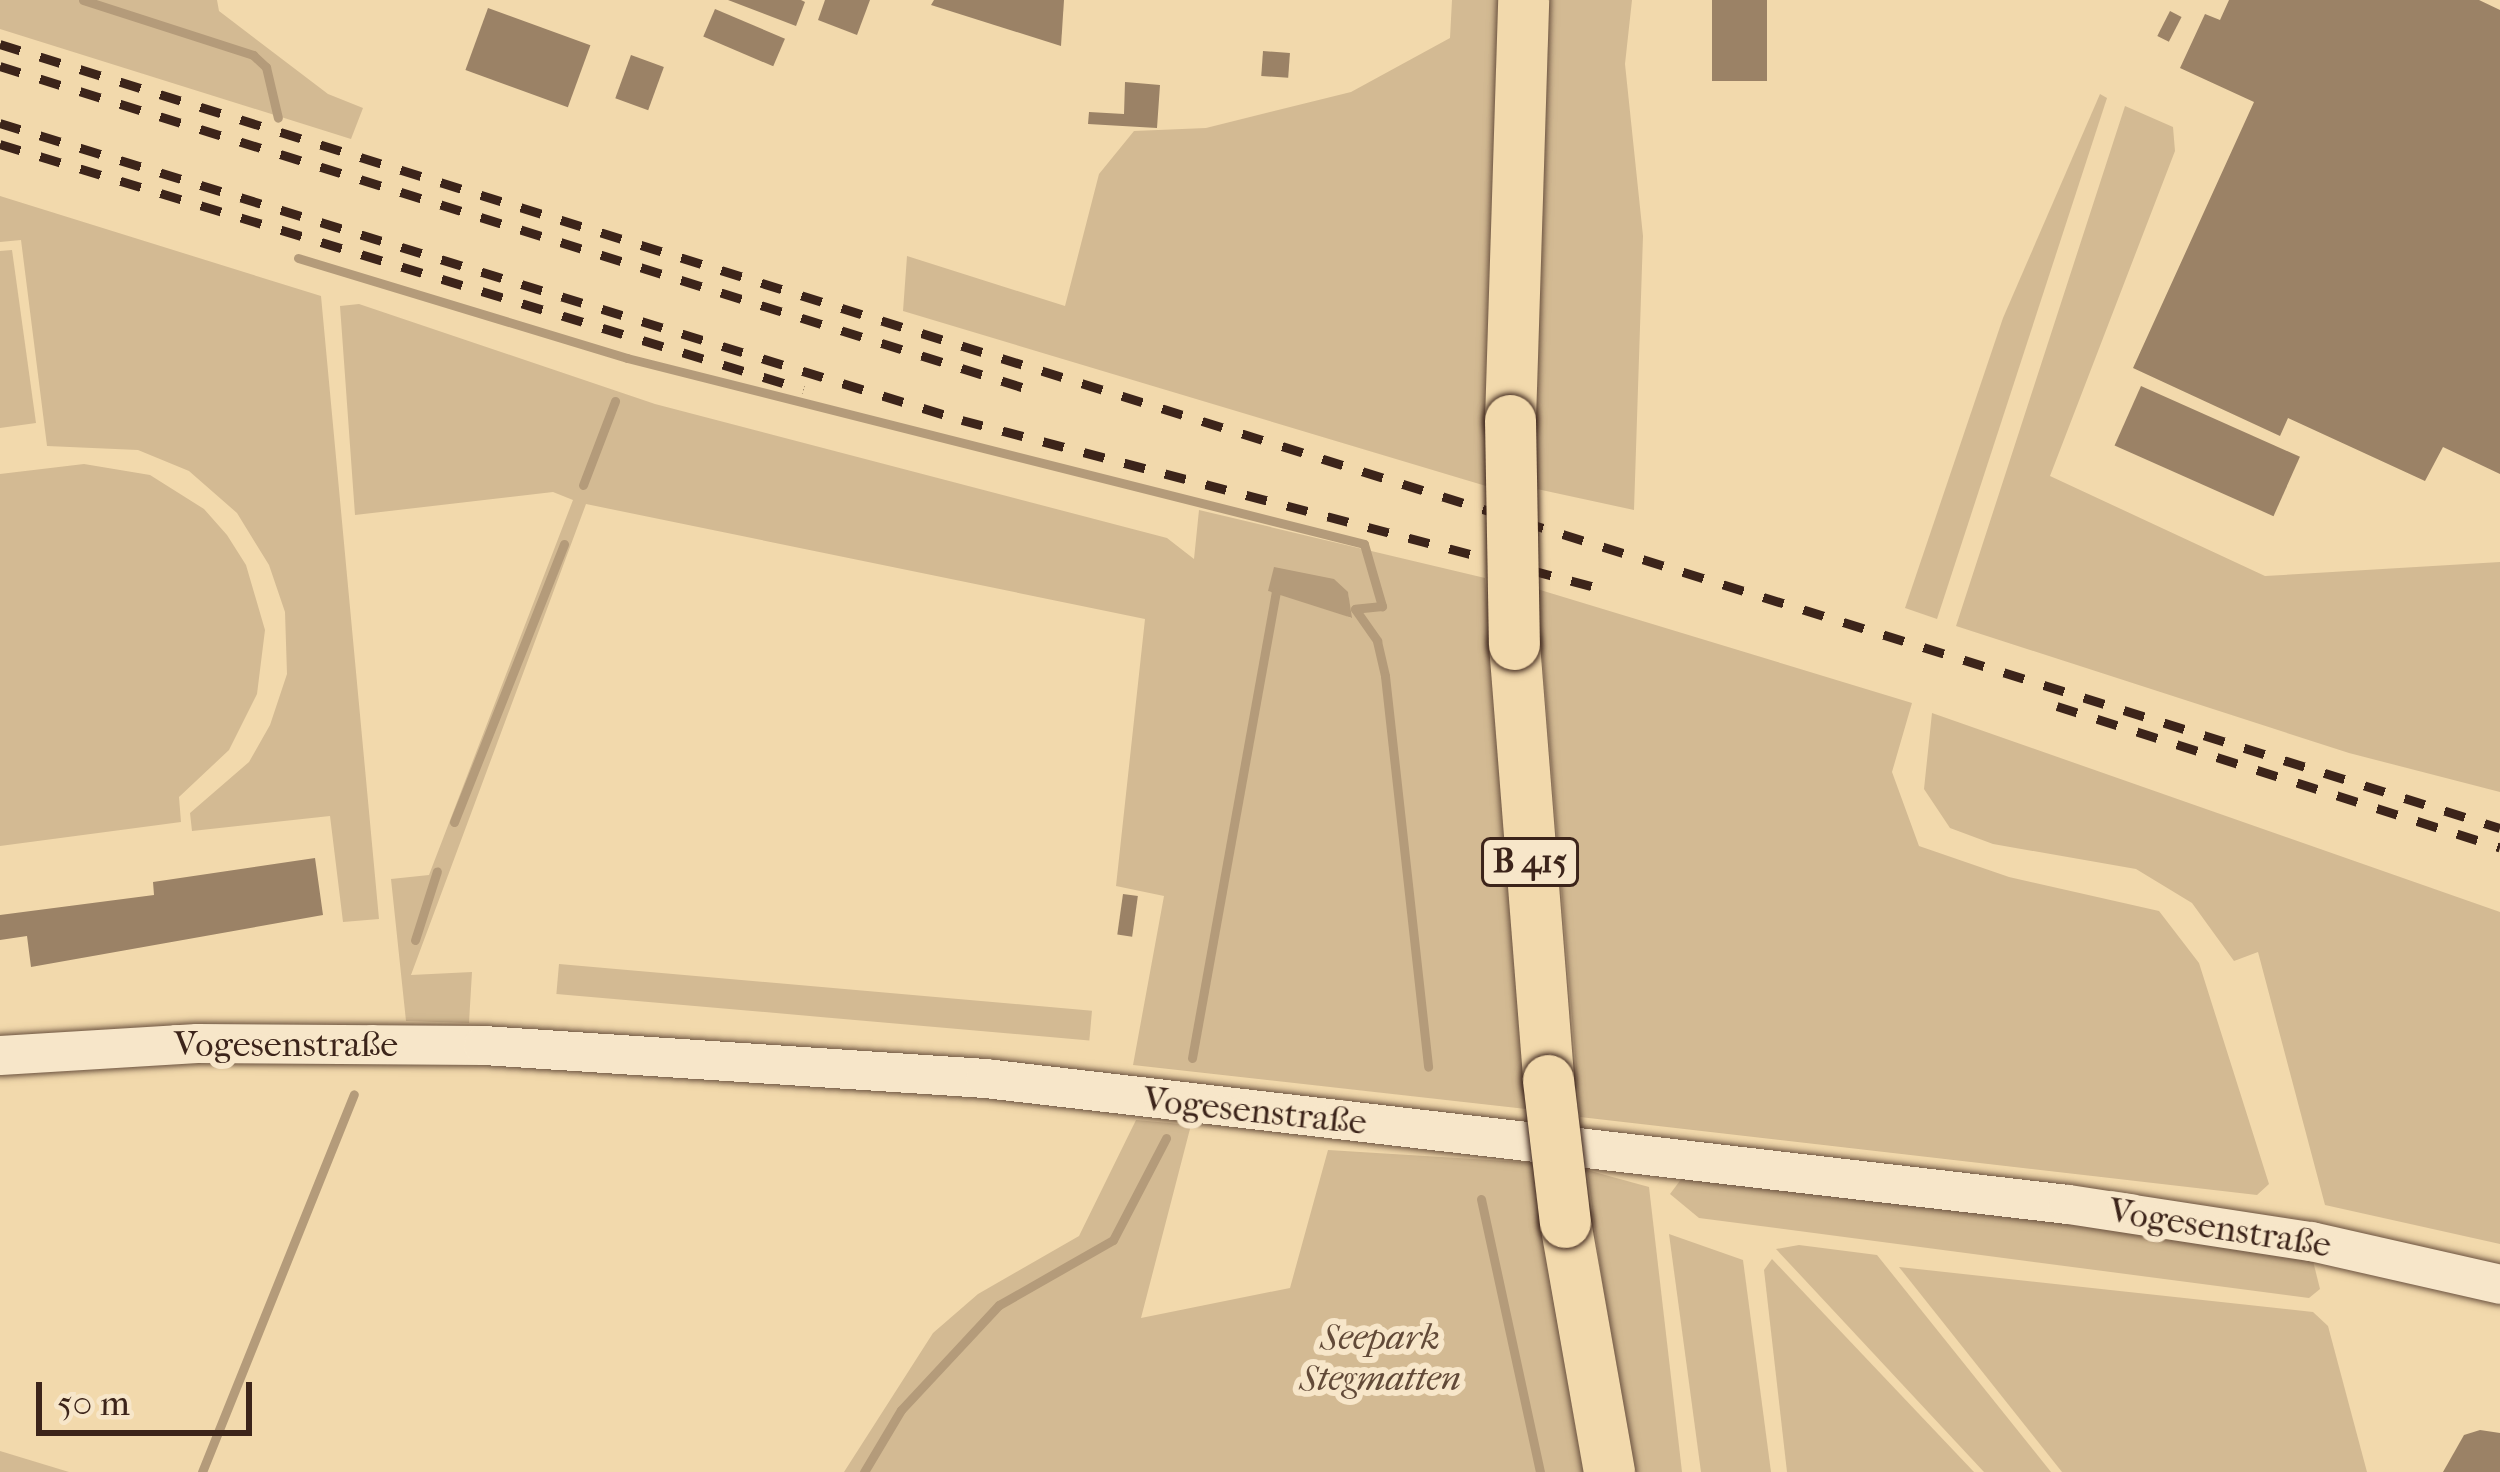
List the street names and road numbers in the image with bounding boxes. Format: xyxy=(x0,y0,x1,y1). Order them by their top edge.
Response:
road number: B 415 xyxy=(1479,835,1581,889)
street label: Vogesenstraße xyxy=(174,1023,398,1067)
street label: Vogesenstraße xyxy=(1141,1078,1369,1144)
street label: Vogesenstraße xyxy=(2106,1189,2334,1267)

